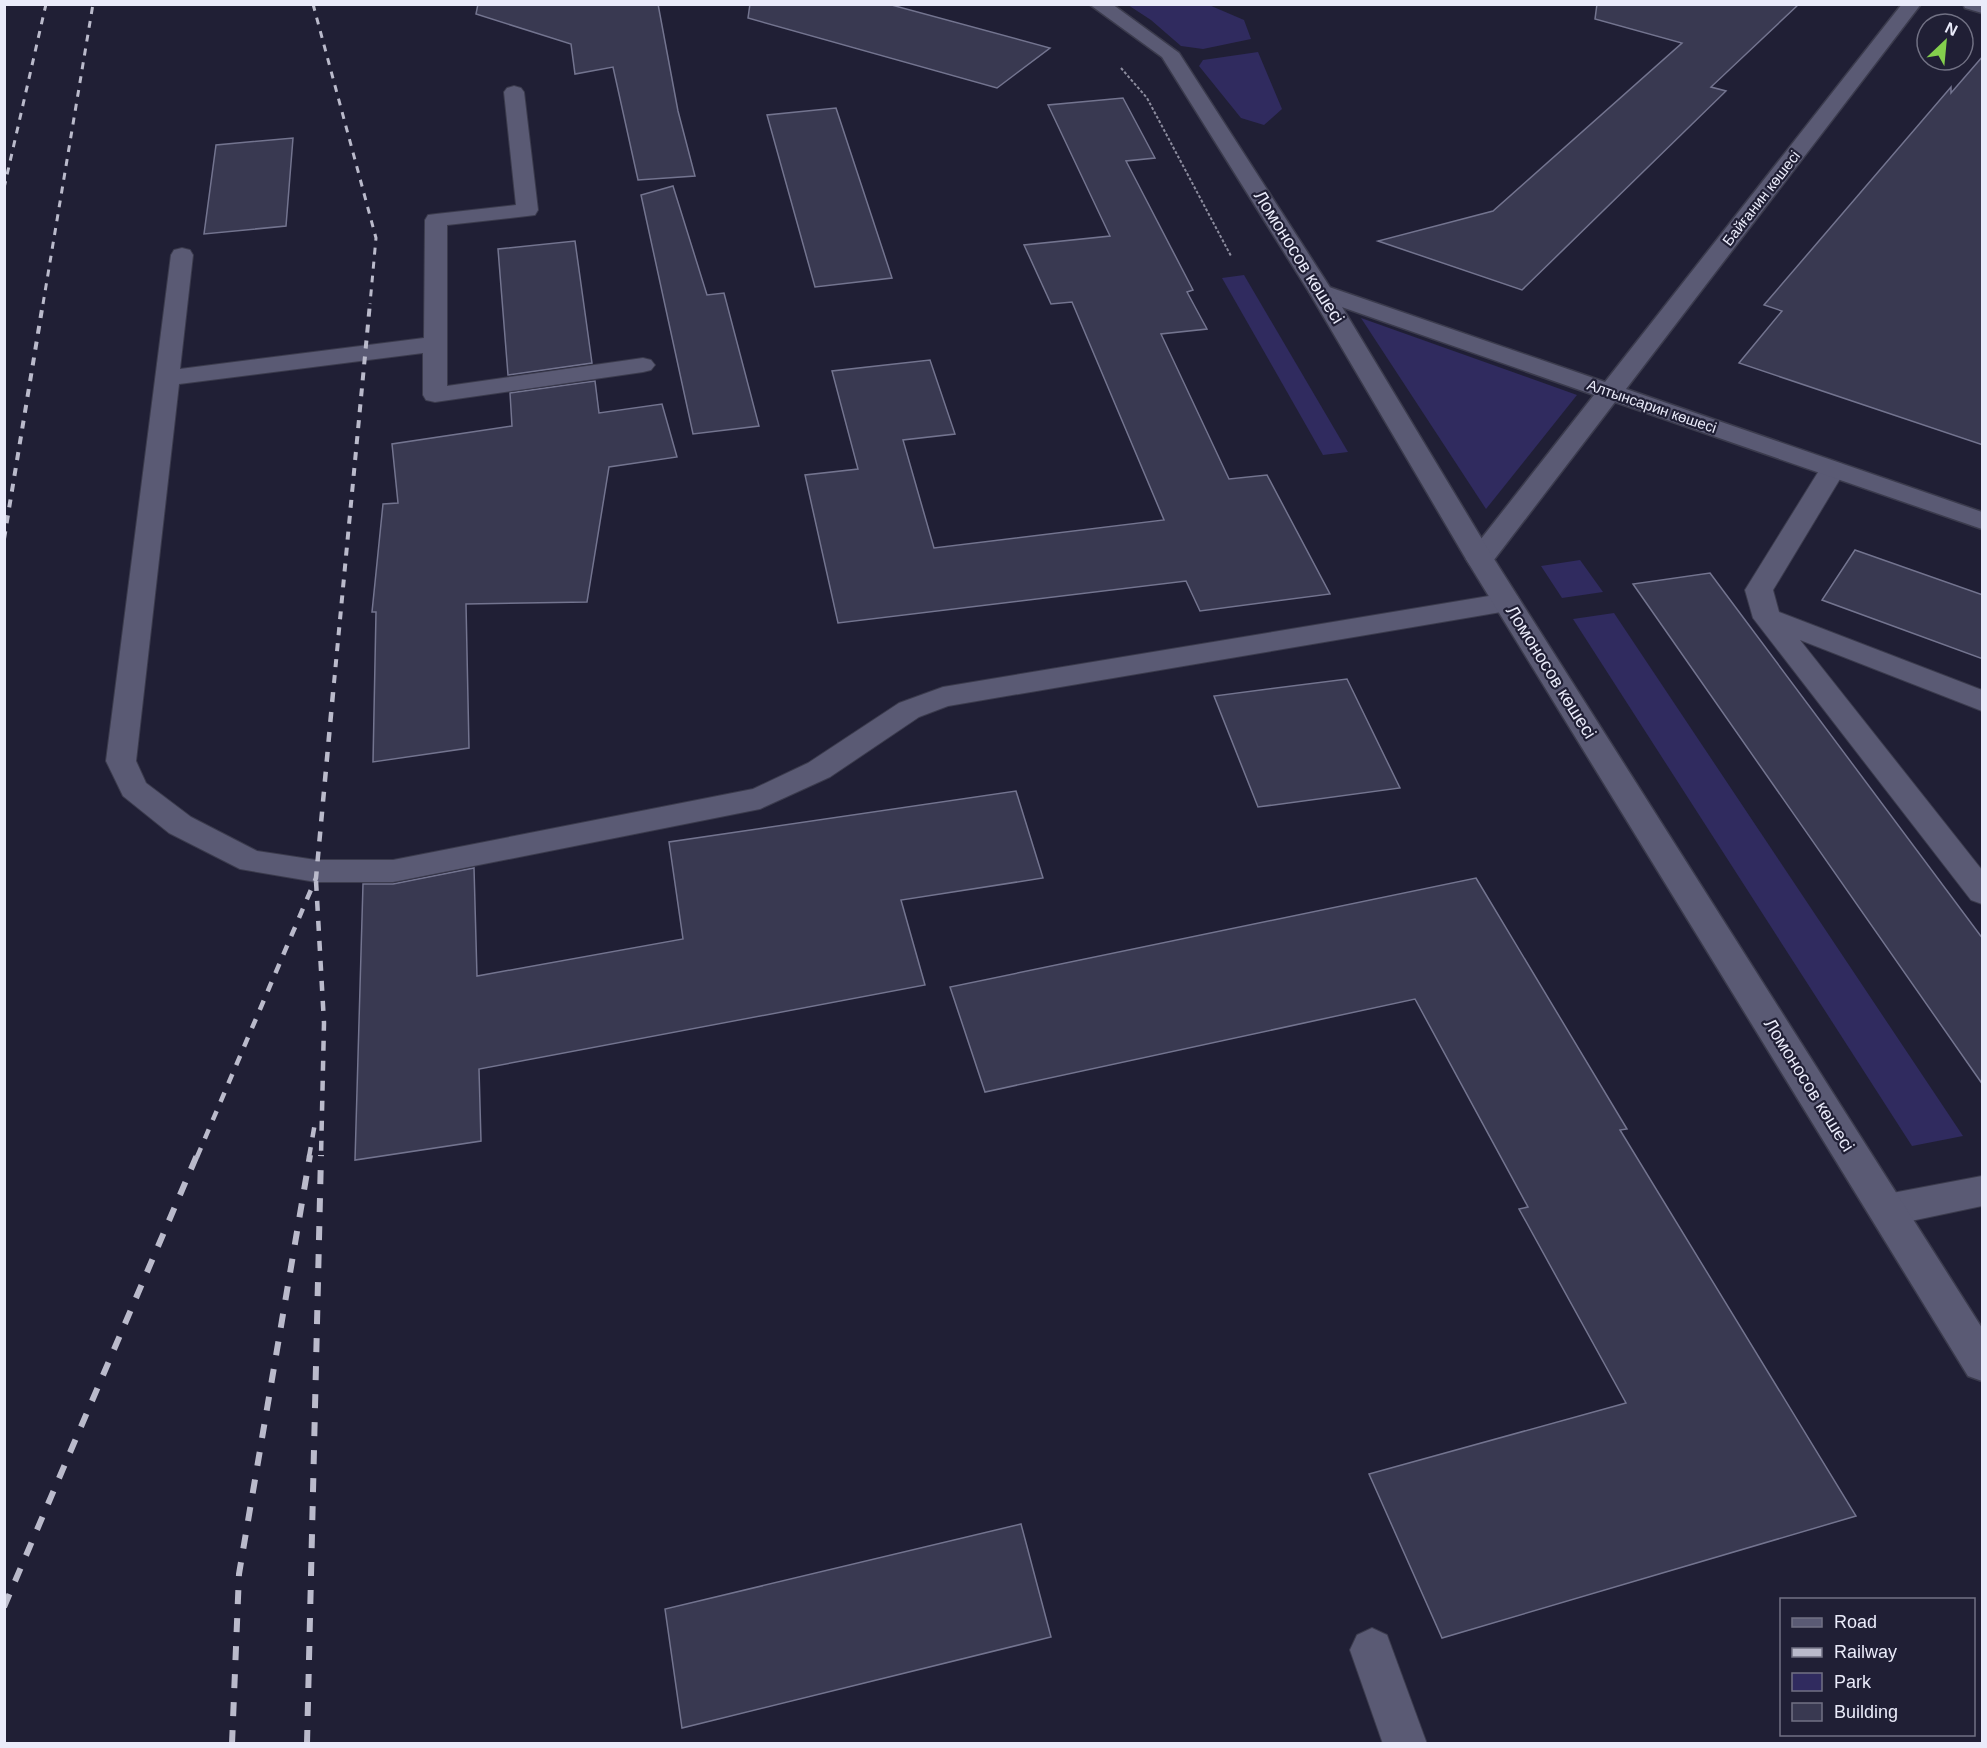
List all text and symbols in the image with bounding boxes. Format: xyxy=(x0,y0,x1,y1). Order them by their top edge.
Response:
north arrow xyxy=(1915,12,1975,72)
text: N xyxy=(1942,19,1960,39)
street label: Байғанин көшесі xyxy=(1719,147,1803,249)
street label: Ломоносов көшесі xyxy=(1250,187,1348,327)
street label: Алтынсарин көшесі xyxy=(1585,376,1719,436)
street label: Ломоносов көшесі xyxy=(1502,602,1600,742)
street label: Ломоносов көшесі xyxy=(1760,1015,1858,1155)
legend xyxy=(1780,1598,1975,1736)
text: Road xyxy=(1834,1612,1877,1632)
text: Railway xyxy=(1834,1642,1897,1662)
text: Park xyxy=(1834,1672,1872,1692)
text: Building xyxy=(1834,1702,1898,1722)

